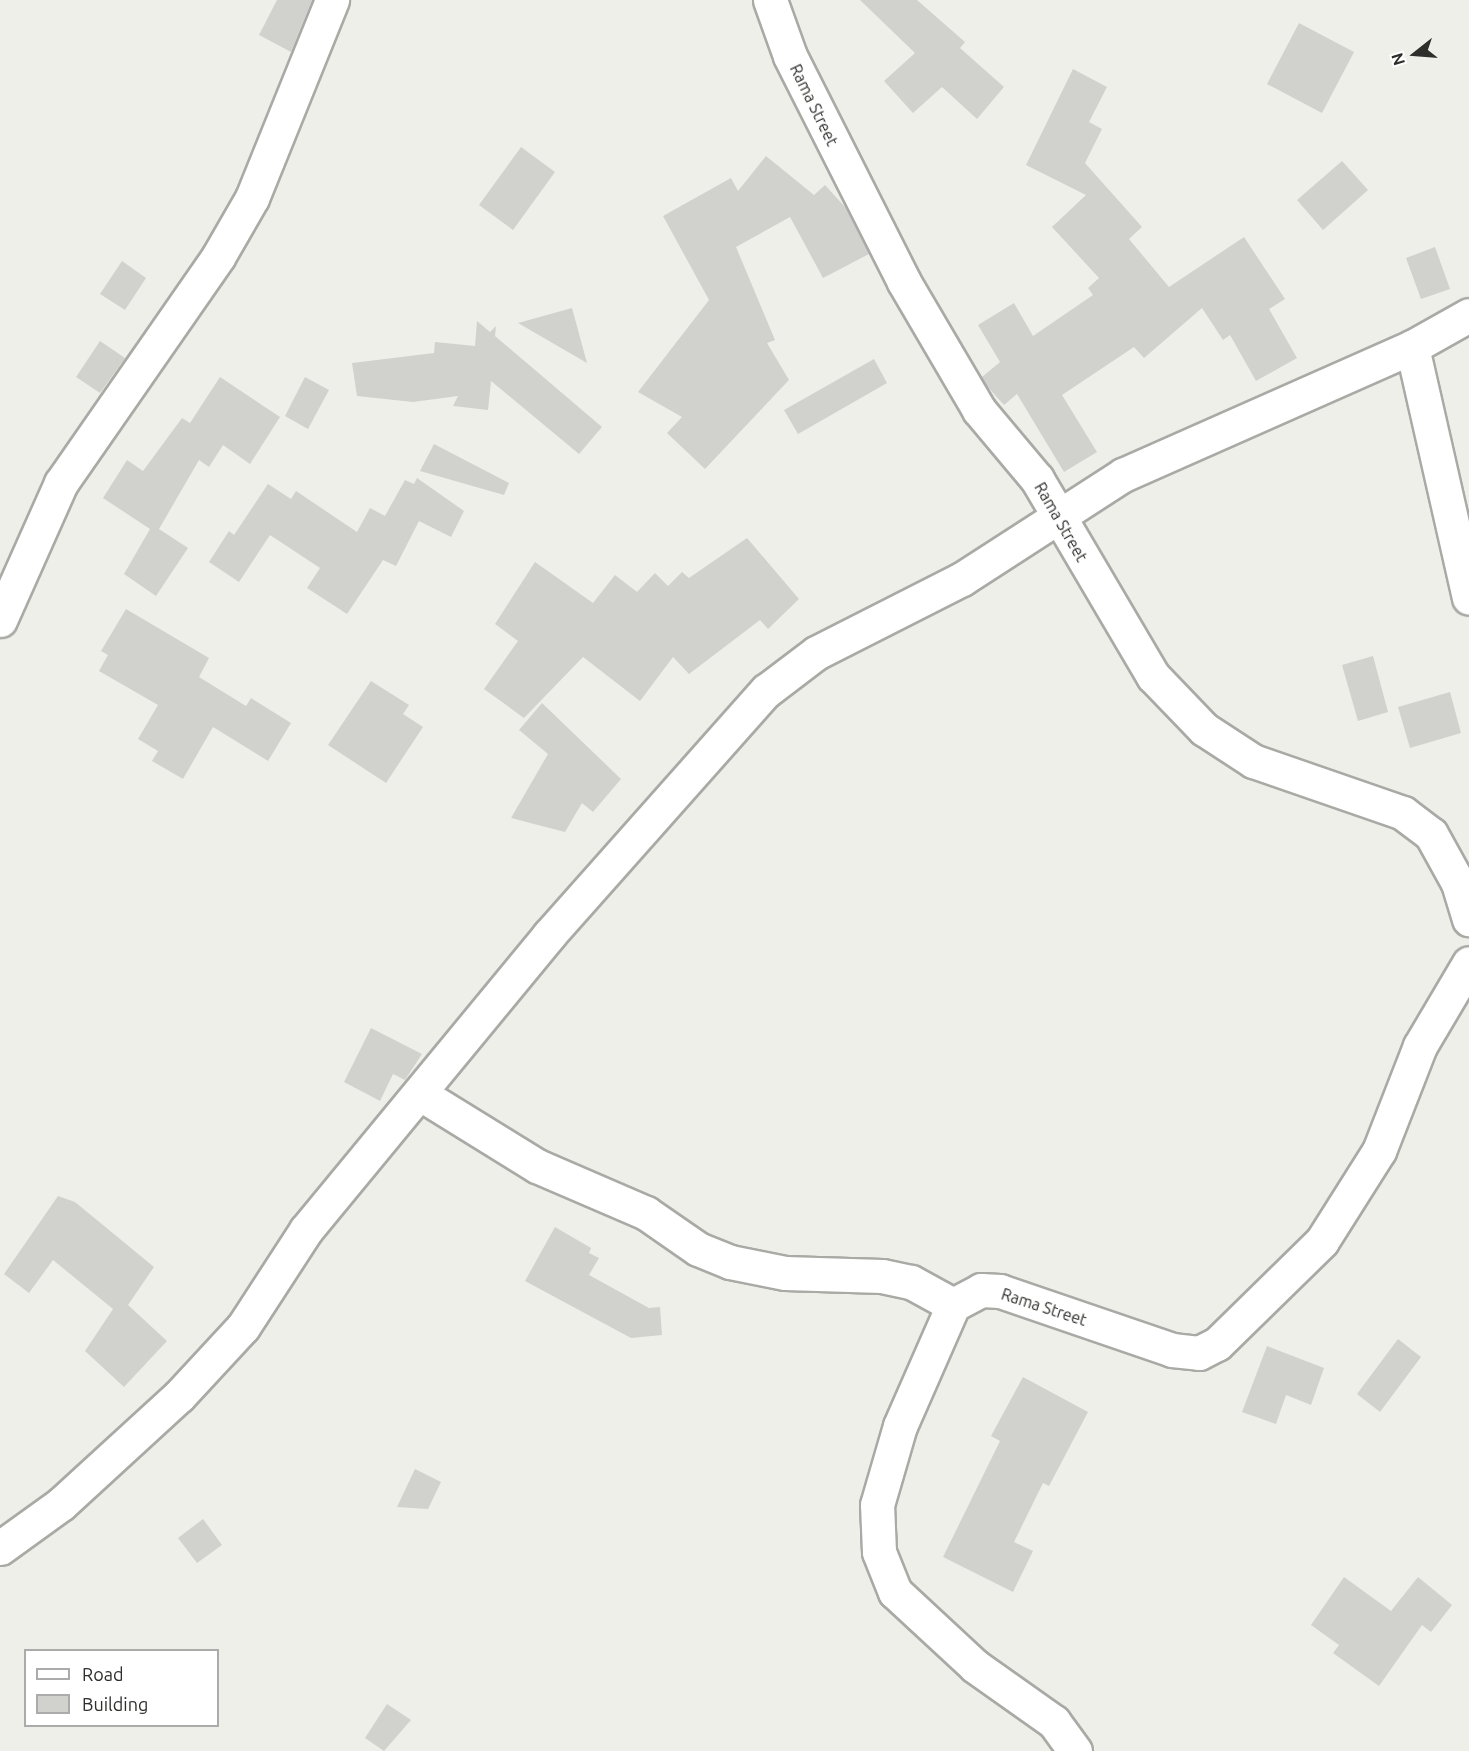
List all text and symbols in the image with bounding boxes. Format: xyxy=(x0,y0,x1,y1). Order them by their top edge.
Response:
north arrow xyxy=(1385,24,1445,84)
text: N xyxy=(1387,51,1408,68)
street label: Rama Street xyxy=(786,61,842,149)
street label: Rama Street xyxy=(1031,479,1091,565)
street label: Rama Street xyxy=(999,1284,1089,1330)
legend xyxy=(24,1649,219,1727)
text: Road xyxy=(82,1664,124,1684)
text: Building xyxy=(82,1694,148,1714)

